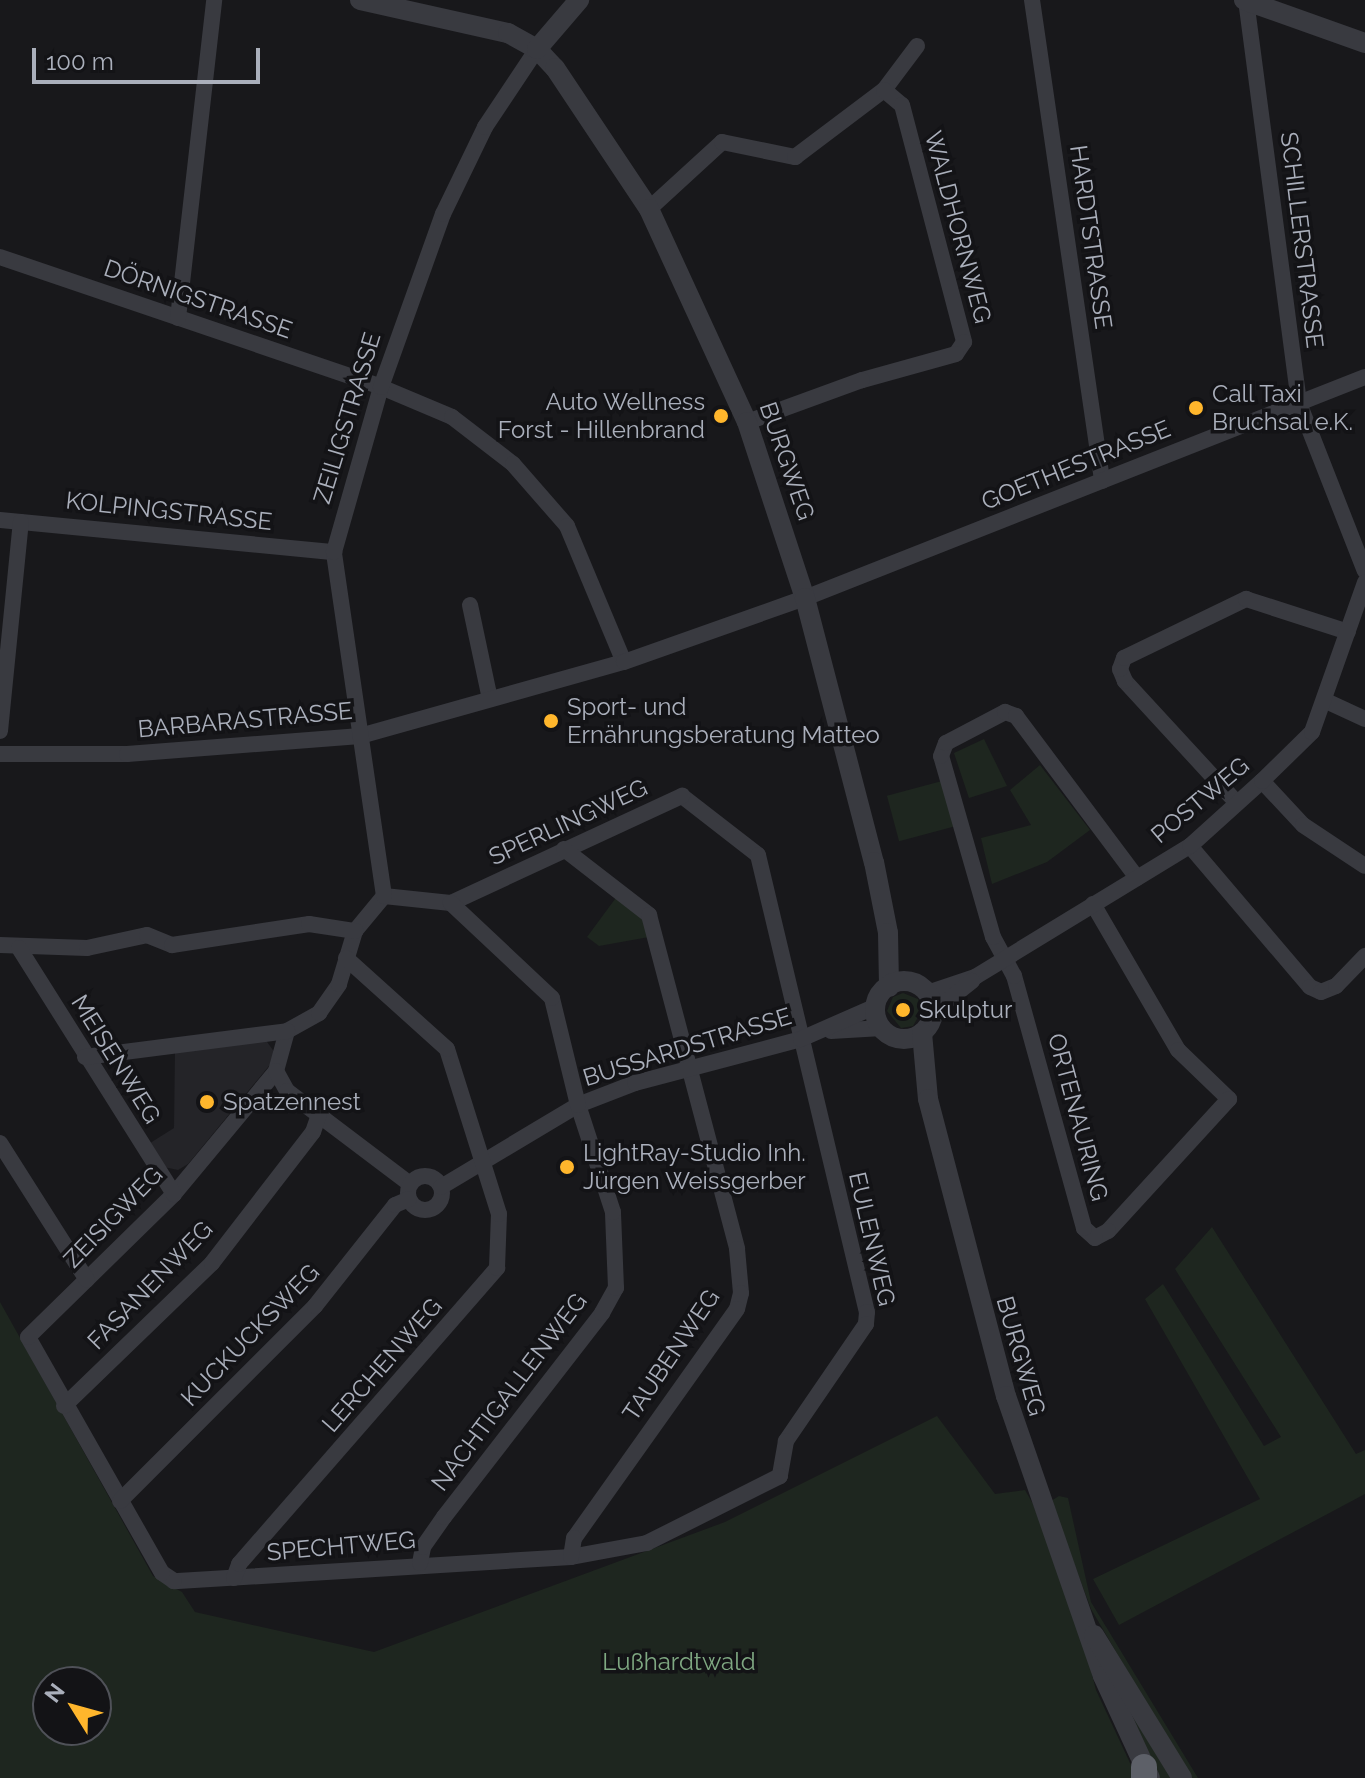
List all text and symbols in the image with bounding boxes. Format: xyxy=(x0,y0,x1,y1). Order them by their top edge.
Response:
scale bar xyxy=(36,32,264,82)
text: 100 m xyxy=(46,47,114,76)
street label: WALDHORNWEG xyxy=(919,128,997,326)
street label: SCHILLERSTRASSE xyxy=(1274,130,1330,350)
street label: HARDTSTRASSE xyxy=(1064,143,1118,331)
street label: DÖRNIGSTRASSE xyxy=(100,253,296,345)
street label: ZEILIGSTRASSE xyxy=(307,329,387,507)
place label: Call Taxi Bruchsal e.K. xyxy=(1212,380,1354,436)
place label: Auto Wellness Forst - Hillenbrand xyxy=(498,388,705,444)
street label: BURGWEG xyxy=(753,398,821,524)
marker: Call Taxi Bruchsal e.K. xyxy=(1187,399,1205,417)
marker: Auto Wellness Forst - Hillenbrand xyxy=(712,407,730,425)
street label: GOETHESTRASSE xyxy=(977,414,1175,516)
street label: KOLPINGSTRASSE xyxy=(64,486,274,536)
place label: Sport- und Ernährungsberatung Matteo xyxy=(567,693,880,749)
street label: BARBARASTRASSE xyxy=(136,696,354,744)
marker: Sport- und Ernährungsberatung Matteo xyxy=(542,712,560,730)
street label: POSTWEG xyxy=(1145,751,1255,849)
street label: SPERLINGWEG xyxy=(484,773,652,871)
street label: MEISENWEG xyxy=(65,990,167,1128)
place label: Skulptur xyxy=(919,996,1012,1024)
marker: Skulptur xyxy=(894,1001,912,1019)
street label: BUSSARDSTRASSE xyxy=(579,1002,795,1092)
street label: ORTENAURING xyxy=(1042,1030,1114,1204)
place label: Spatzennest xyxy=(223,1088,361,1116)
marker: Spatzennest xyxy=(198,1093,216,1111)
place label: LightRay-Studio Inh. Jürgen Weissgerber xyxy=(583,1139,806,1195)
marker: LightRay-Studio Inh. Jürgen Weissgerber xyxy=(558,1158,576,1176)
street label: ZEISIGWEG xyxy=(58,1160,168,1274)
street label: EULENWEG xyxy=(843,1169,901,1309)
street label: FASANENWEG xyxy=(82,1215,218,1355)
street label: KUCKUCKSWEG xyxy=(175,1258,325,1412)
street label: TAUBENWEG xyxy=(616,1284,726,1426)
street label: NACHTIGALLENWEG xyxy=(425,1288,593,1496)
street label: LERCHENWEG xyxy=(316,1292,448,1438)
street label: BURGWEG xyxy=(990,1293,1052,1419)
street label: SPECHTWEG xyxy=(265,1525,417,1567)
park label: Lußhardtwald xyxy=(602,1648,756,1676)
north arrow xyxy=(32,1666,112,1746)
text: N xyxy=(39,1678,70,1707)

